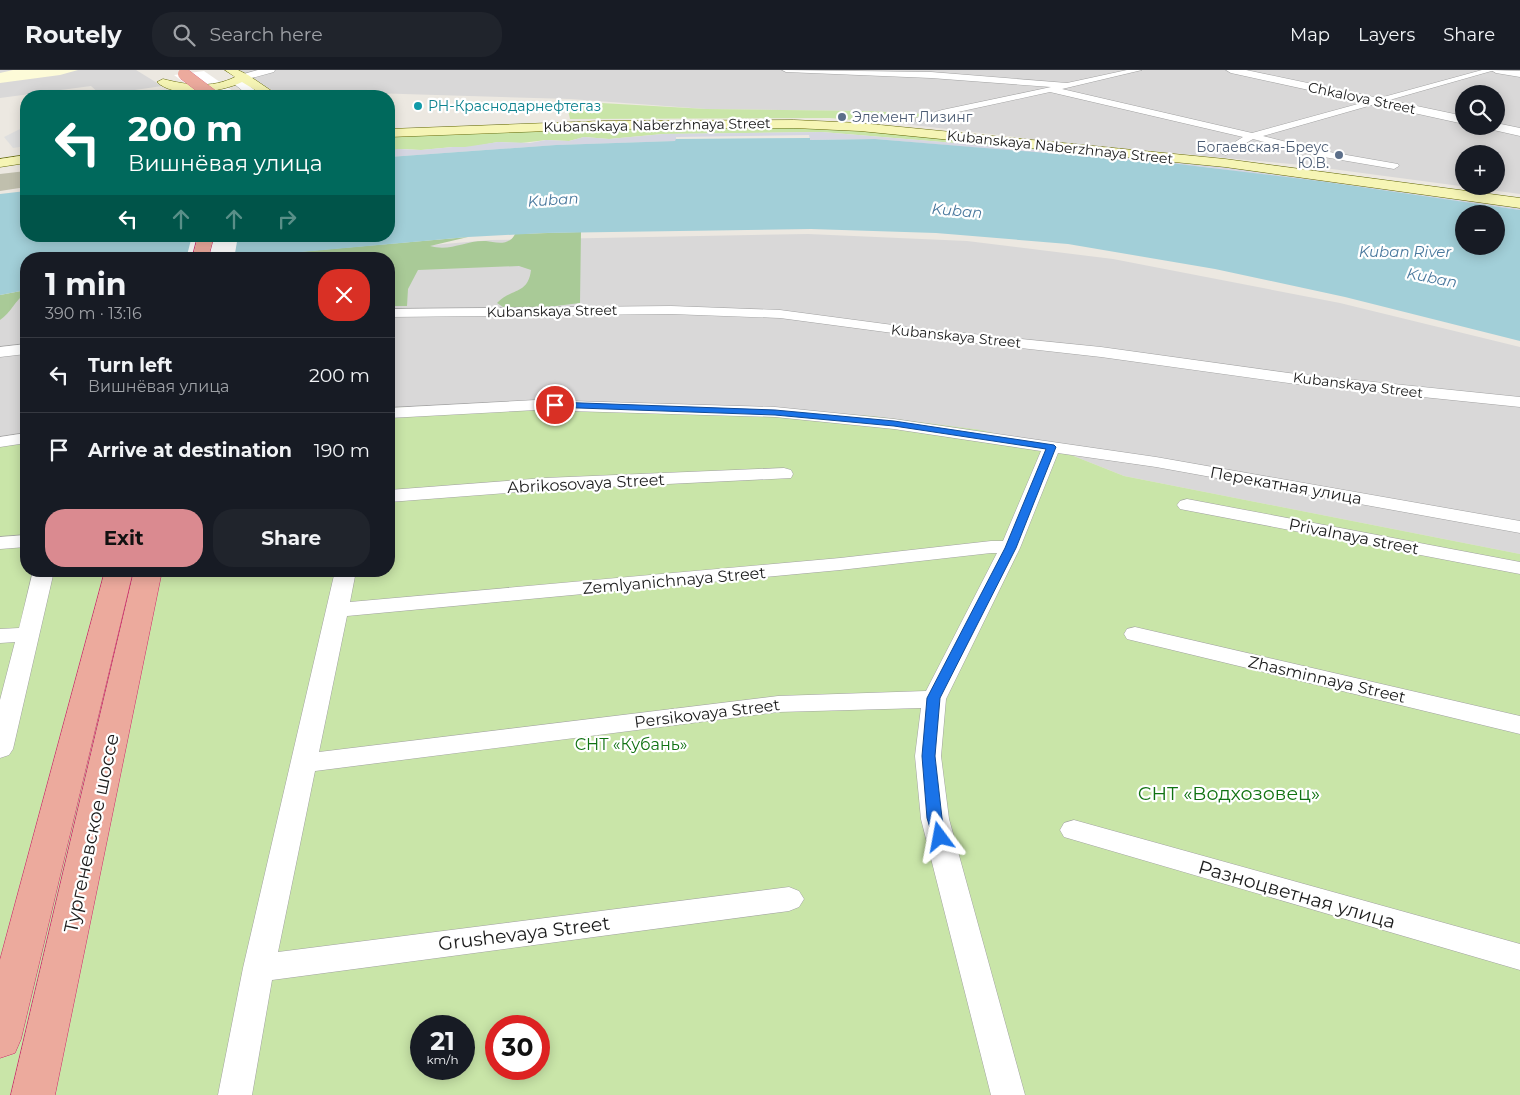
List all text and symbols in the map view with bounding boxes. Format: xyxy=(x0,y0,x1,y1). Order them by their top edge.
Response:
search box xyxy=(152,12,502,57)
text: Routely xyxy=(25,20,122,49)
icon: search xyxy=(170,21,198,49)
text: Search here xyxy=(210,23,323,46)
text: Map xyxy=(1290,24,1330,46)
text: Layers xyxy=(1358,24,1415,46)
text: Share xyxy=(1443,24,1495,46)
street label: Chkalova Street xyxy=(1306,78,1418,118)
map controls xyxy=(1455,85,1505,255)
button: search xyxy=(1455,85,1505,135)
place label: РН-Краснодарнефтегаз xyxy=(428,97,601,115)
marker: РН-Краснодарнефтегаз xyxy=(412,100,424,112)
text: 200 m xyxy=(128,107,243,150)
place label: Элемент Лизинг xyxy=(852,108,973,126)
icon: left xyxy=(45,110,110,175)
marker: Элемент Лизинг xyxy=(836,111,848,123)
street label: Kubanskaya Naberzhnaya Street xyxy=(543,114,771,136)
street label: Kubanskaya Naberzhnaya Street xyxy=(946,126,1174,168)
place label: Богаевская-Бреус Ю.В. xyxy=(1196,138,1329,172)
button: + xyxy=(1455,145,1505,195)
marker: Богаевская-Бреус Ю.В. xyxy=(1333,149,1345,161)
text: Вишнёвая улица xyxy=(128,150,322,177)
water label: Kuban xyxy=(527,188,579,211)
water label: Kuban xyxy=(931,199,983,222)
icon: left xyxy=(114,205,142,233)
icon: ahead xyxy=(167,205,195,233)
icon: ahead xyxy=(220,205,248,233)
icon: right xyxy=(273,205,301,233)
button: − xyxy=(1455,205,1505,255)
water label: Kuban River xyxy=(1359,242,1452,261)
water label: Kuban xyxy=(1405,263,1459,292)
text: 1 min xyxy=(45,266,126,303)
button: close xyxy=(318,269,370,321)
street label: Kubanskaya Street xyxy=(486,301,618,321)
text: 390 m · 13:16 xyxy=(45,304,142,323)
street label: Kubanskaya Street xyxy=(890,320,1022,352)
text: Turn left xyxy=(88,354,173,377)
icon: left xyxy=(45,361,73,389)
text: 200 m xyxy=(309,364,370,387)
street label: Kubanskaya Street xyxy=(1292,368,1424,402)
text: Вишнёвая улица xyxy=(88,377,229,396)
pin xyxy=(534,384,576,426)
icon: arrive xyxy=(541,391,569,419)
icon: arrive xyxy=(45,436,73,464)
text: Arrive at destination xyxy=(88,439,292,462)
text: 190 m xyxy=(314,439,370,462)
street label: Перекатная улица xyxy=(1208,463,1363,508)
street label: Abrikosovaya Street xyxy=(507,470,666,497)
button: Exit xyxy=(45,509,203,567)
button: Share xyxy=(213,509,370,567)
street label: Privalnaya street xyxy=(1287,515,1421,559)
street label: Zemlyanichnaya Street xyxy=(582,563,767,598)
street label: Zhasminnaya Street xyxy=(1246,652,1408,707)
street label: Persikovaya Street xyxy=(633,695,781,732)
street label: Тургеневское шоссе xyxy=(59,731,124,935)
park label: СНТ «Кубань» xyxy=(575,735,687,754)
park label: СНТ «Водхозовец» xyxy=(1138,782,1320,805)
position arrow xyxy=(913,810,965,862)
street label: Разноцветная улица xyxy=(1196,855,1398,934)
street label: Grushevaya Street xyxy=(437,912,611,955)
speed limit sign: 30 xyxy=(485,1015,550,1080)
text: 21 xyxy=(430,1026,455,1056)
text: km/h xyxy=(426,1052,459,1067)

